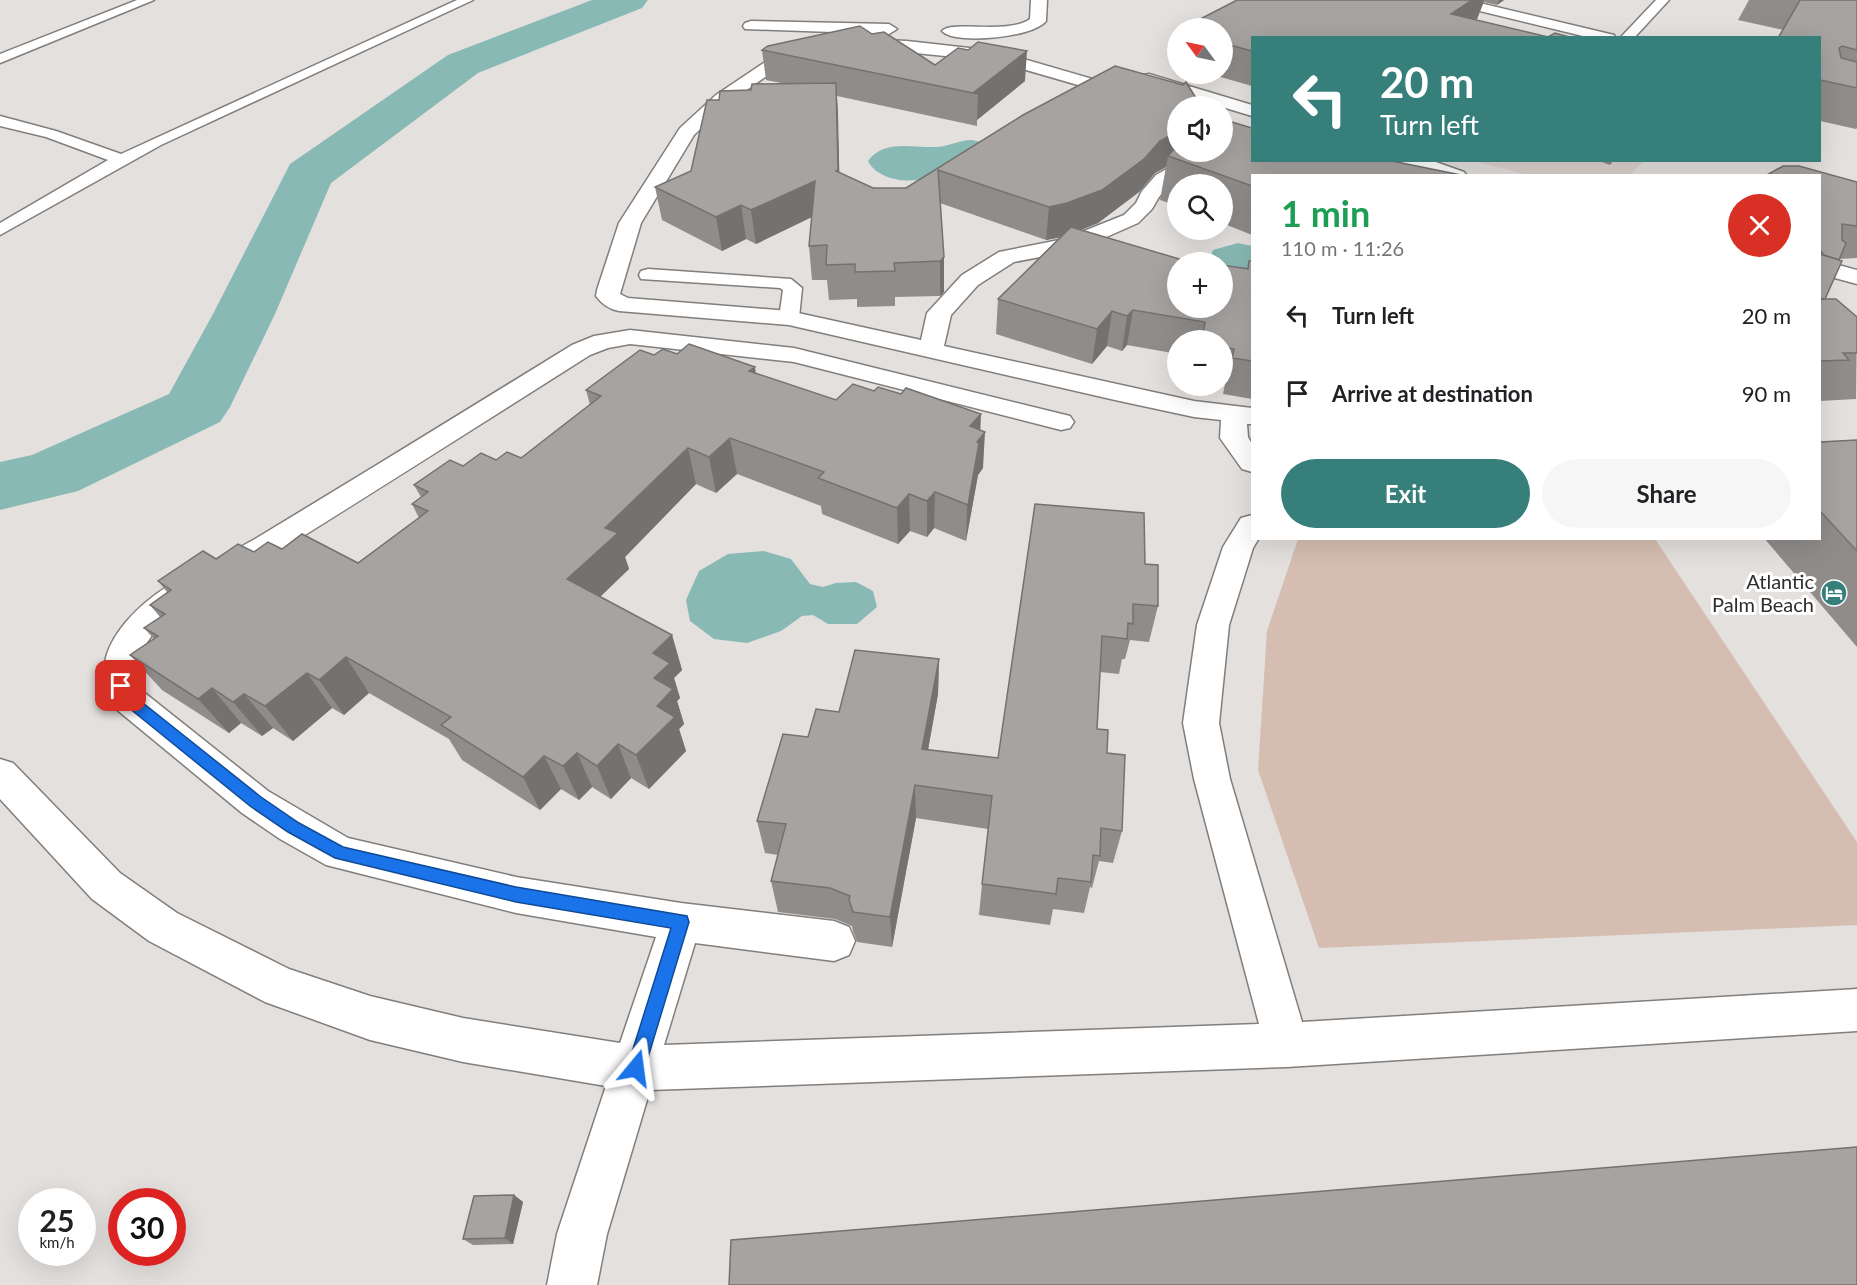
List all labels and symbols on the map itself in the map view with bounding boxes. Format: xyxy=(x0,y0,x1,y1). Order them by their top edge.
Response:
north arrow xyxy=(1167,18,1233,84)
place label: Atlantic Palm Beach xyxy=(1712,569,1814,616)
hotel icon: Atlantic Palm Beach xyxy=(1819,578,1849,608)
pin xyxy=(95,660,146,711)
position arrow xyxy=(604,1036,668,1100)
speed limit sign: 30 xyxy=(108,1188,186,1266)

